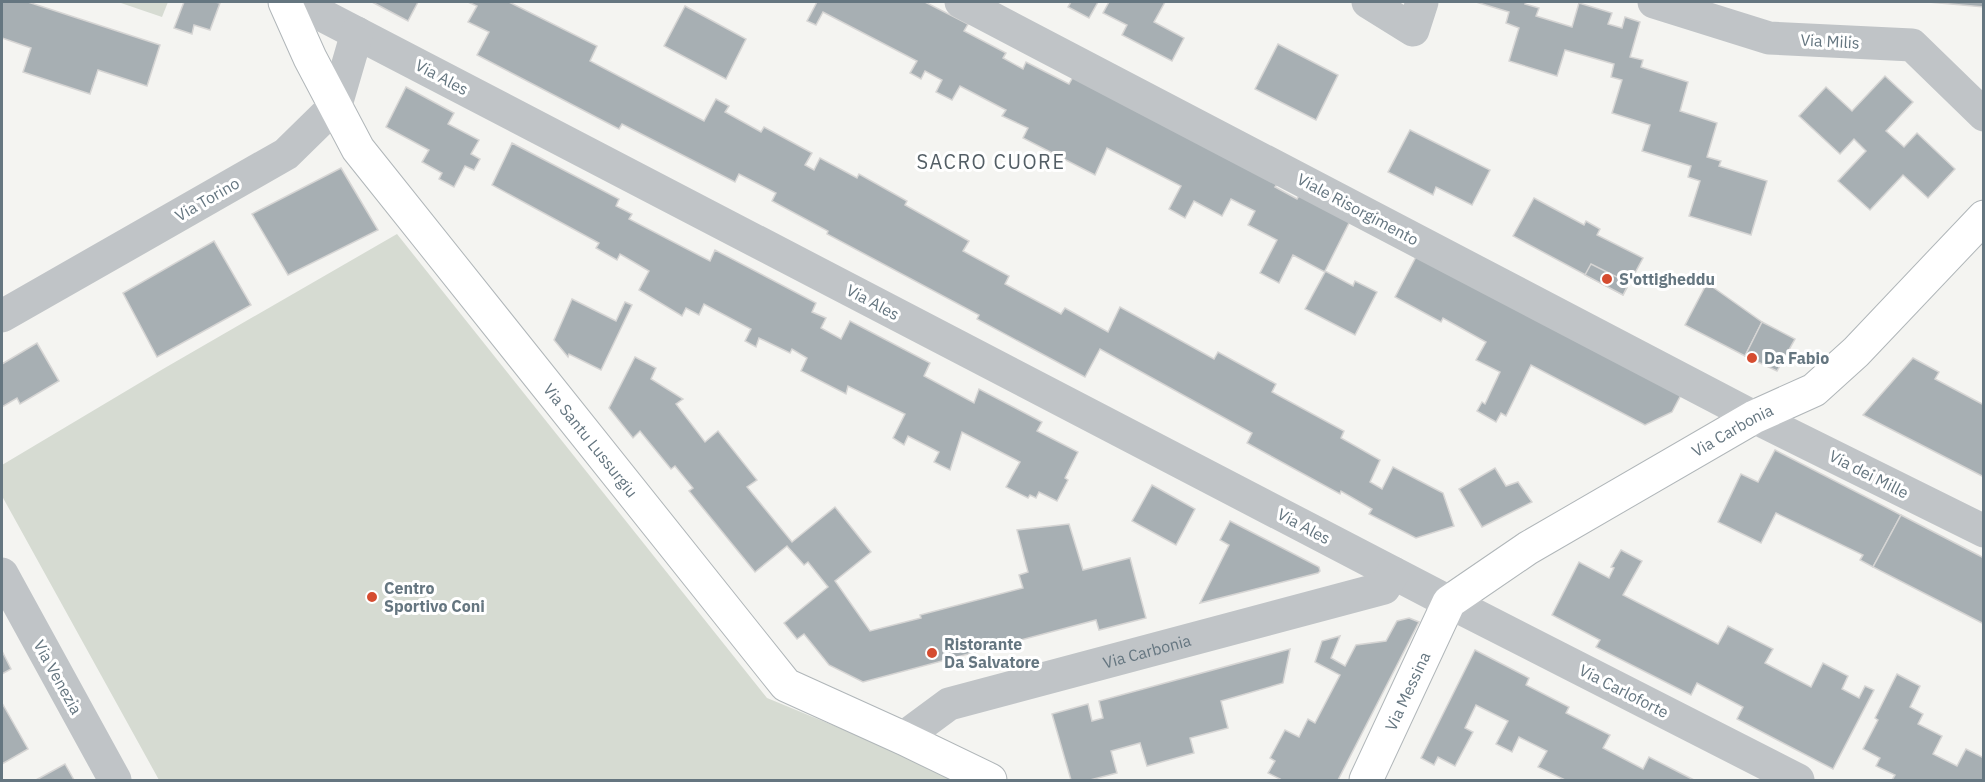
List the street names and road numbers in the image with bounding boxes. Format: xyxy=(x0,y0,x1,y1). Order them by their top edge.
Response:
street label: Via Milis xyxy=(1800,29,1860,53)
street label: Via Ales xyxy=(412,55,472,99)
street label: Viale Risorgimento xyxy=(1294,169,1422,249)
street label: Via Torino xyxy=(171,173,243,225)
street label: Via Ales xyxy=(843,280,903,324)
street label: Via Santu Lussurgiu xyxy=(539,379,642,501)
street label: Via Carbonia xyxy=(1688,400,1777,461)
street label: Via dei Mille xyxy=(1826,445,1912,503)
street label: Via Ales xyxy=(1274,504,1334,548)
street label: Via Carbonia xyxy=(1101,630,1194,673)
street label: Via Venezia xyxy=(29,636,87,718)
street label: Via Messina xyxy=(1380,648,1435,734)
street label: Via Carloforte xyxy=(1576,660,1672,722)

